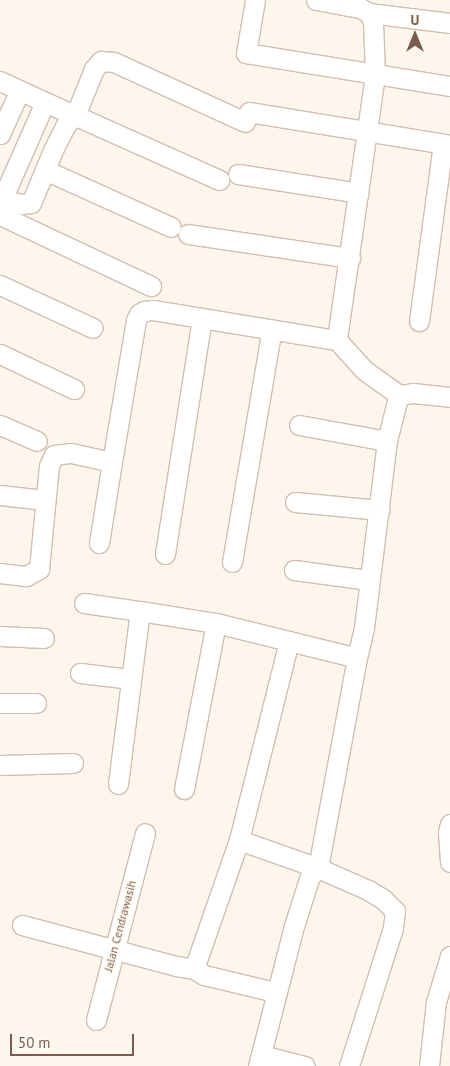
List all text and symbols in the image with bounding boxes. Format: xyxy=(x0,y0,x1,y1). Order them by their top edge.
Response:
north arrow xyxy=(390,10,440,60)
text: U xyxy=(411,11,419,29)
street label: Jalan Cendrawasih xyxy=(101,879,139,973)
scale bar xyxy=(12,1024,136,1056)
text: 50 m xyxy=(18,1033,51,1052)

